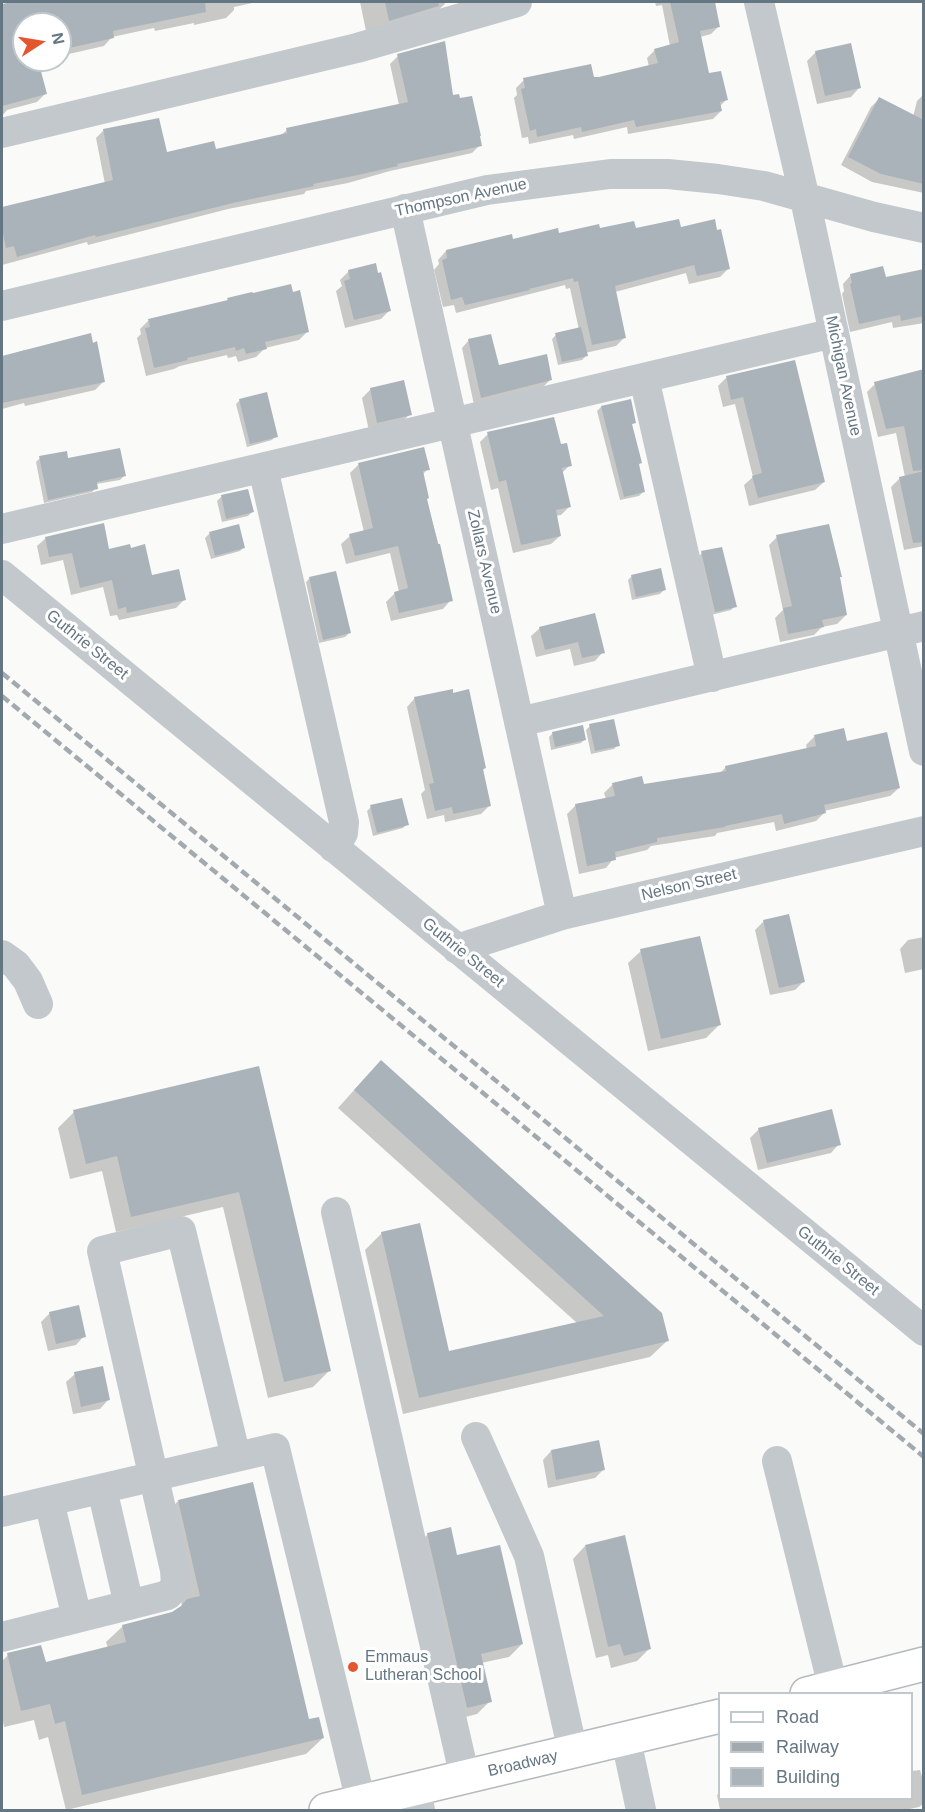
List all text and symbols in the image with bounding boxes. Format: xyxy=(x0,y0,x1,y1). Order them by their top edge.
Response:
north arrow xyxy=(12,12,72,72)
text: N xyxy=(49,31,68,46)
street label: Thompson Avenue xyxy=(393,175,529,221)
street label: Michigan Avenue xyxy=(821,314,865,438)
street label: Zollars Avenue xyxy=(463,508,505,616)
street label: Guthrie Street xyxy=(42,606,132,684)
street label: Nelson Street xyxy=(640,865,738,905)
street label: Guthrie Street xyxy=(418,914,508,992)
street label: Guthrie Street xyxy=(793,1222,883,1300)
place label: Emmaus Lutheran School xyxy=(365,1648,482,1686)
marker: Emmaus Lutheran School xyxy=(346,1660,360,1674)
legend xyxy=(718,1692,913,1800)
text: Road xyxy=(776,1707,819,1727)
text: Railway xyxy=(776,1737,839,1757)
street label: Broadway xyxy=(486,1747,560,1781)
text: Building xyxy=(776,1767,840,1787)

